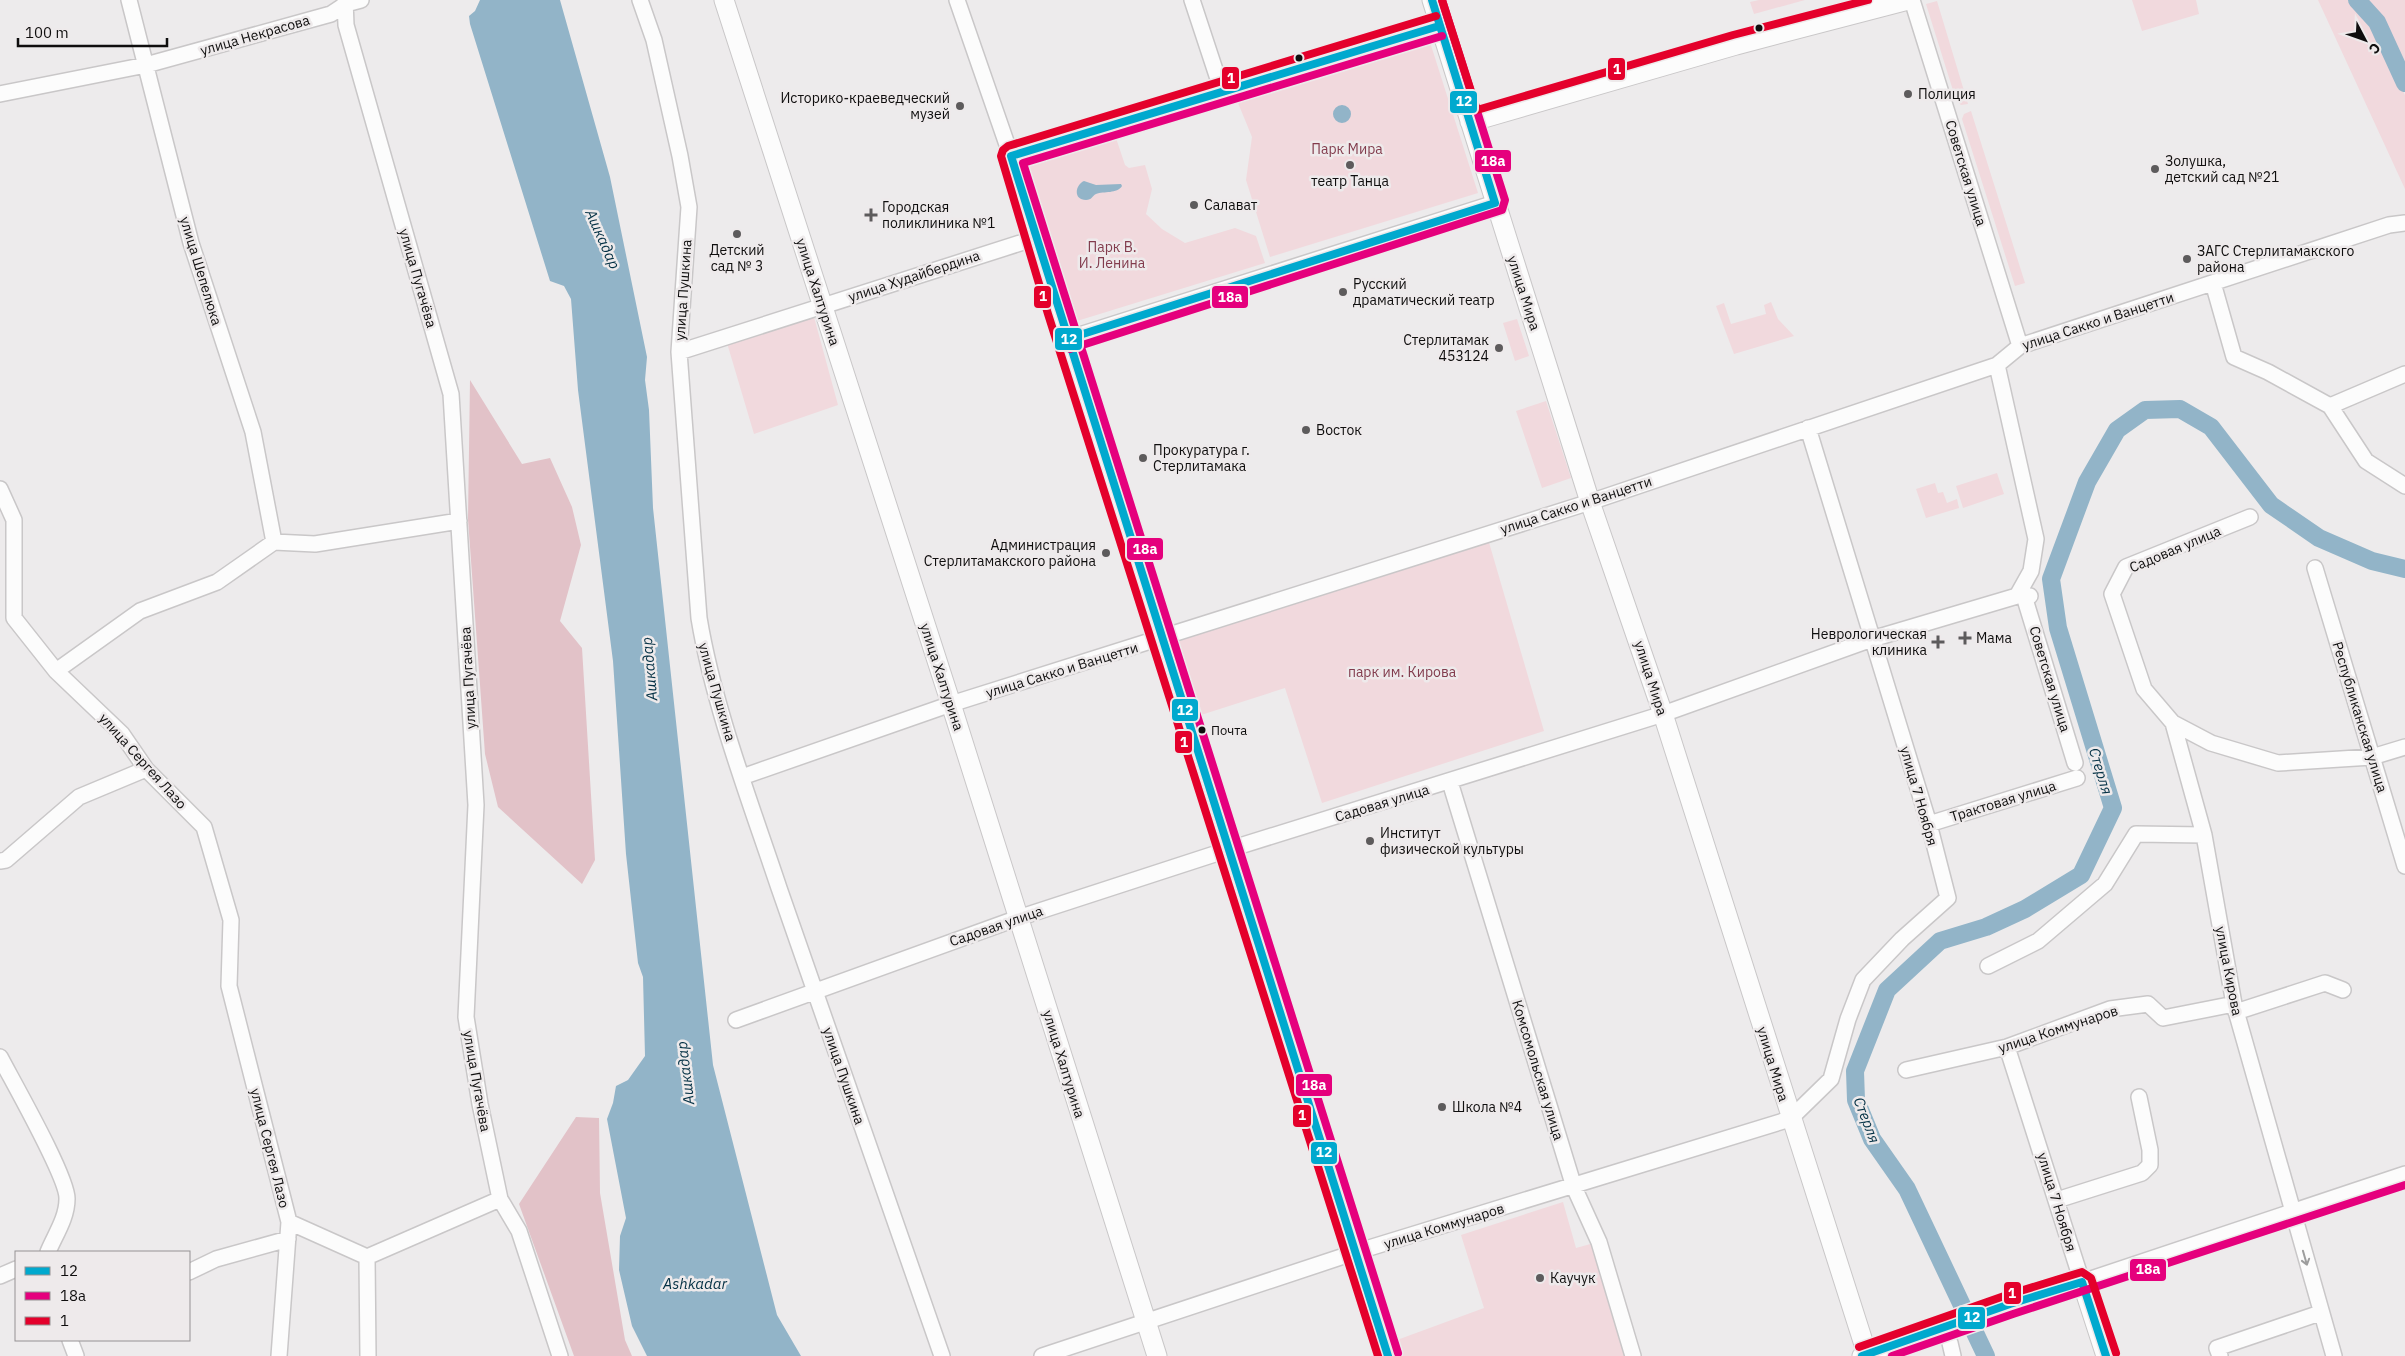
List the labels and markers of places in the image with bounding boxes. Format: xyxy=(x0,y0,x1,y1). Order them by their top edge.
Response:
unlabelled marker xyxy=(1754,23,1764,33)
unlabelled marker xyxy=(1294,53,1304,63)
place label: Полиция xyxy=(1918,85,1976,103)
marker: Полиция xyxy=(1902,88,1914,100)
place label: Историко-краеведческий музей xyxy=(780,89,950,123)
marker: Историко-краеведческий музей xyxy=(954,100,966,112)
place label: Золушка, детский сад №21 xyxy=(2165,152,2279,186)
marker: театр Танца xyxy=(1344,159,1356,171)
marker: Золушка, детский сад №21 xyxy=(2149,163,2161,175)
place label: театр Танца xyxy=(1311,172,1390,190)
place label: Салават xyxy=(1204,196,1258,214)
place label: Городская поликлиника №1 xyxy=(882,198,995,232)
marker: Салават xyxy=(1188,199,1200,211)
marker: Городская поликлиника №1 xyxy=(864,208,878,222)
marker: Детский сад № 3 xyxy=(731,228,743,240)
place label: Детский сад № 3 xyxy=(709,241,765,275)
place label: ЗАГС Стерлитамакского района xyxy=(2197,242,2354,276)
marker: ЗАГС Стерлитамакского района xyxy=(2181,253,2193,265)
place label: Русский драматический театр xyxy=(1353,275,1495,309)
marker: Русский драматический театр xyxy=(1337,286,1349,298)
place label: Стерлитамак 453124 xyxy=(1403,331,1489,365)
marker: Стерлитамак 453124 xyxy=(1493,342,1505,354)
place label: Восток xyxy=(1316,421,1362,439)
marker: Восток xyxy=(1300,424,1312,436)
place label: Прокуратура г. Стерлитамака xyxy=(1153,441,1250,475)
marker: Прокуратура г. Стерлитамака xyxy=(1137,452,1149,464)
place label: Администрация Стерлитамакского района xyxy=(924,536,1097,570)
marker: Администрация Стерлитамакского района xyxy=(1100,547,1112,559)
place label: Неврологическая клиника xyxy=(1811,625,1928,659)
place label: Мама xyxy=(1976,629,2013,647)
marker: Мама xyxy=(1958,631,1972,645)
marker: Неврологическая клиника xyxy=(1931,635,1945,649)
place label: Почта xyxy=(1211,722,1247,739)
marker: Почта xyxy=(1197,725,1207,735)
place label: Институт физической культуры xyxy=(1380,824,1524,858)
marker: Институт физической культуры xyxy=(1364,835,1376,847)
place label: Школа №4 xyxy=(1452,1098,1522,1116)
marker: Школа №4 xyxy=(1436,1101,1448,1113)
place label: Каучук xyxy=(1550,1269,1596,1287)
marker: Каучук xyxy=(1534,1272,1546,1284)

